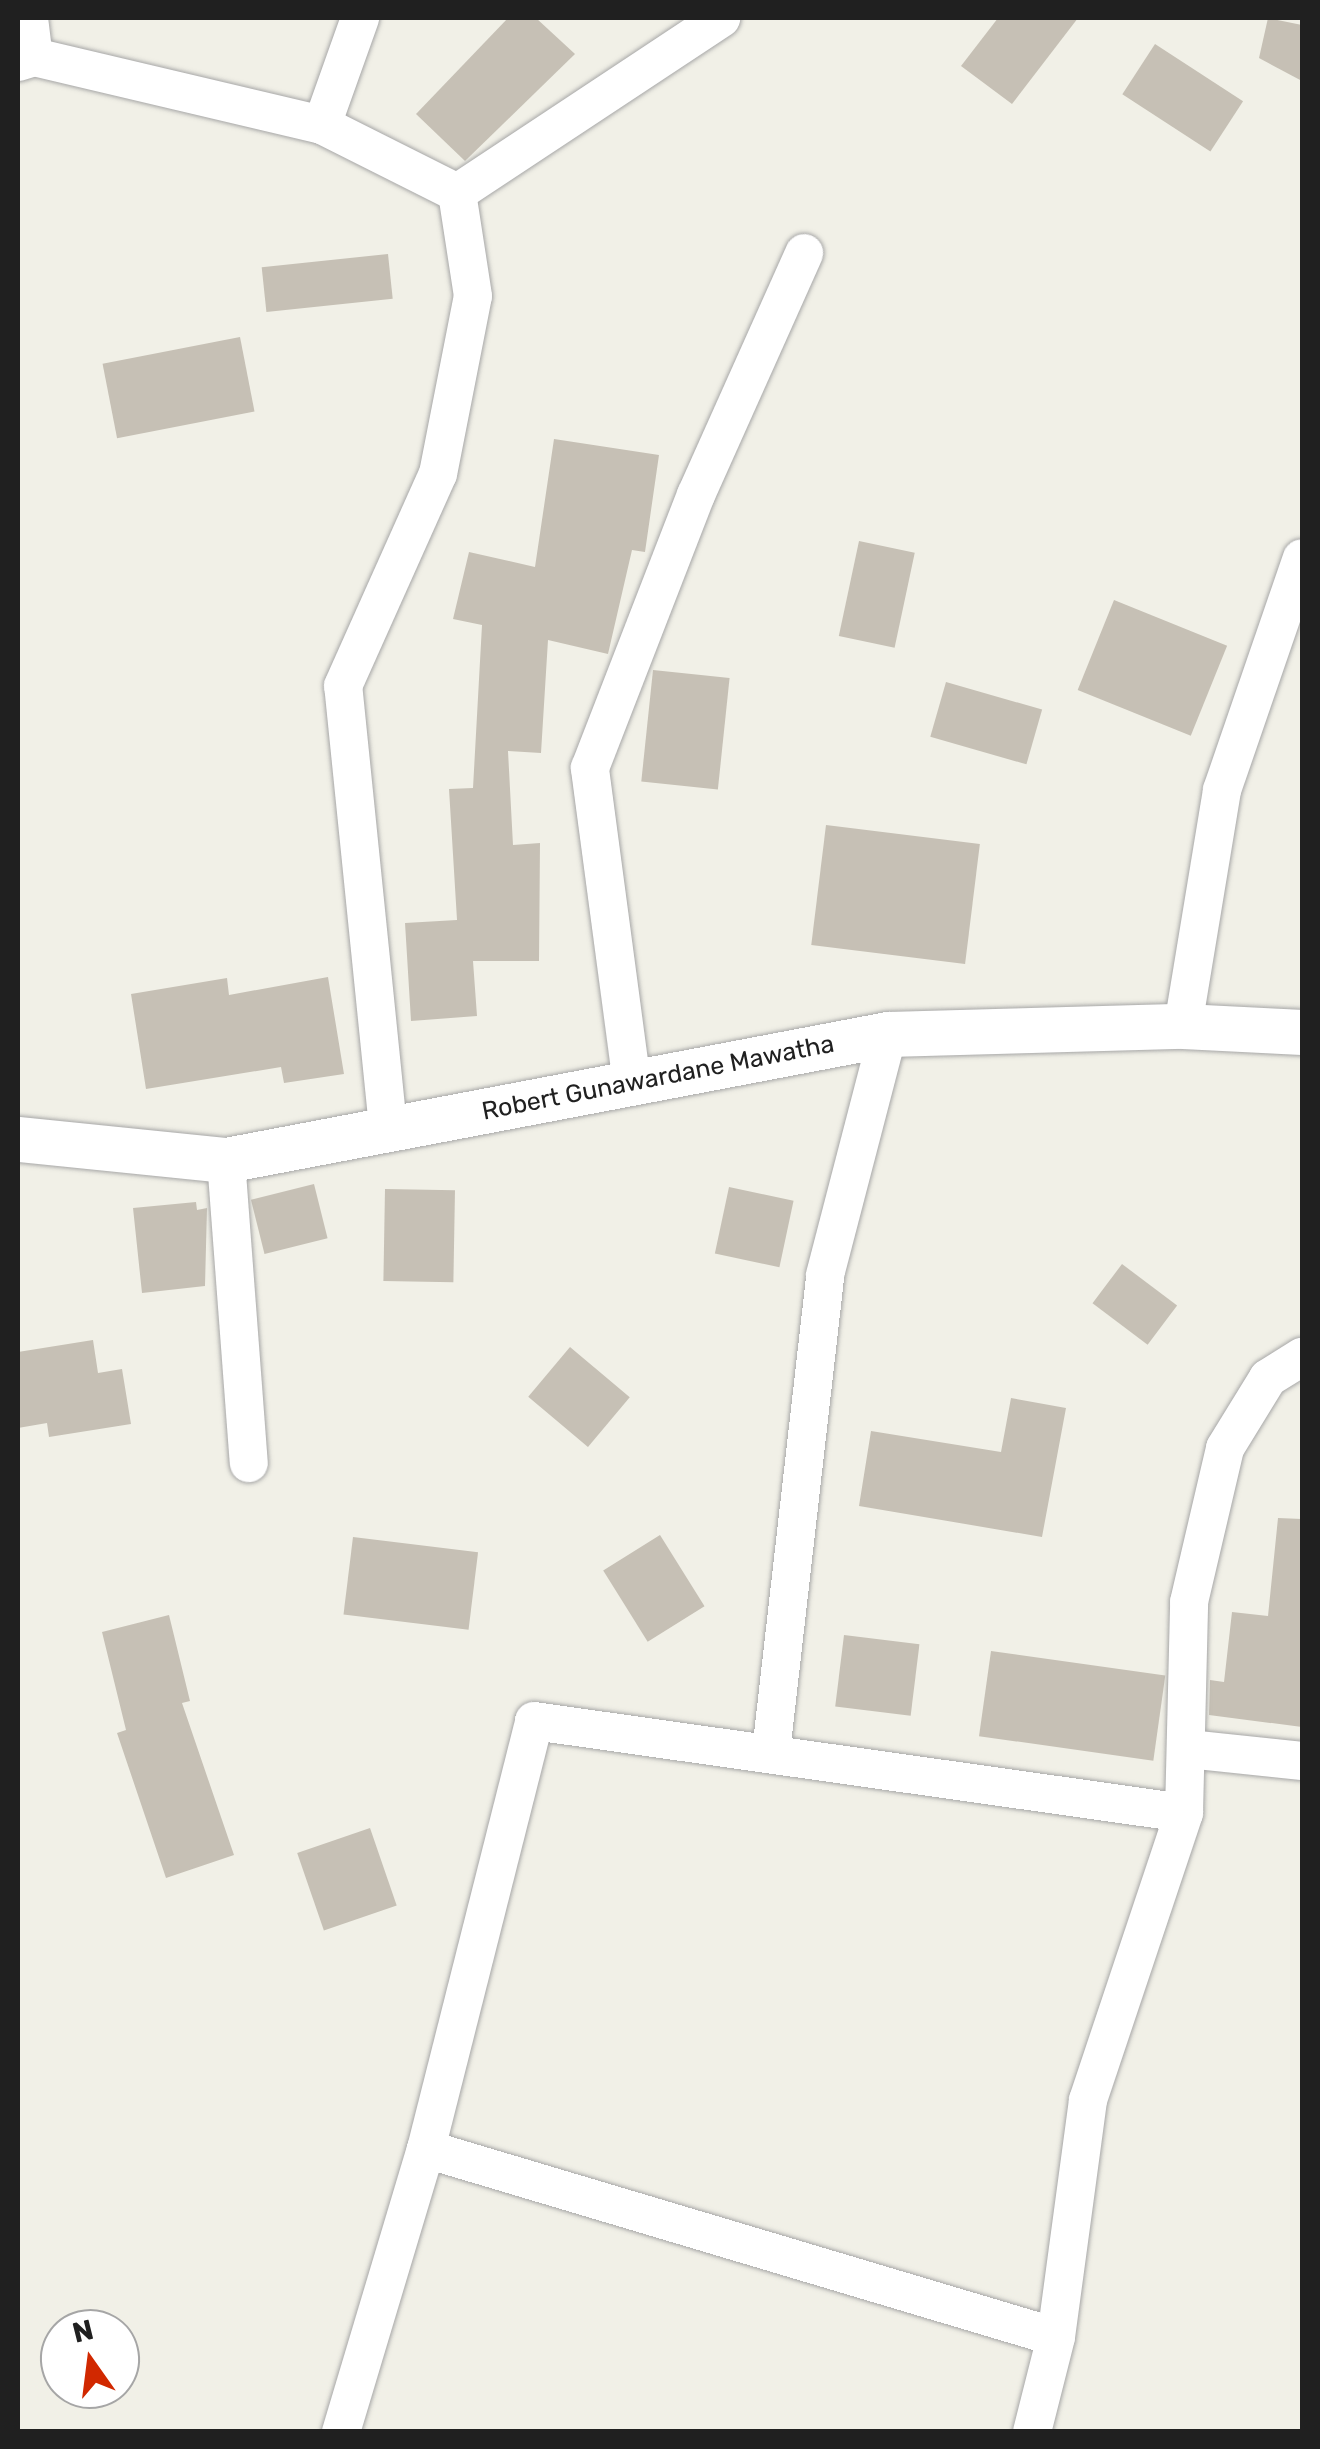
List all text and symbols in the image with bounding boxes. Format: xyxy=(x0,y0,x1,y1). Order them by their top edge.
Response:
street label: Robert Gunawardane Mawatha xyxy=(479,1029,837,1127)
north arrow xyxy=(40,2309,140,2409)
text: N xyxy=(69,2313,97,2350)

